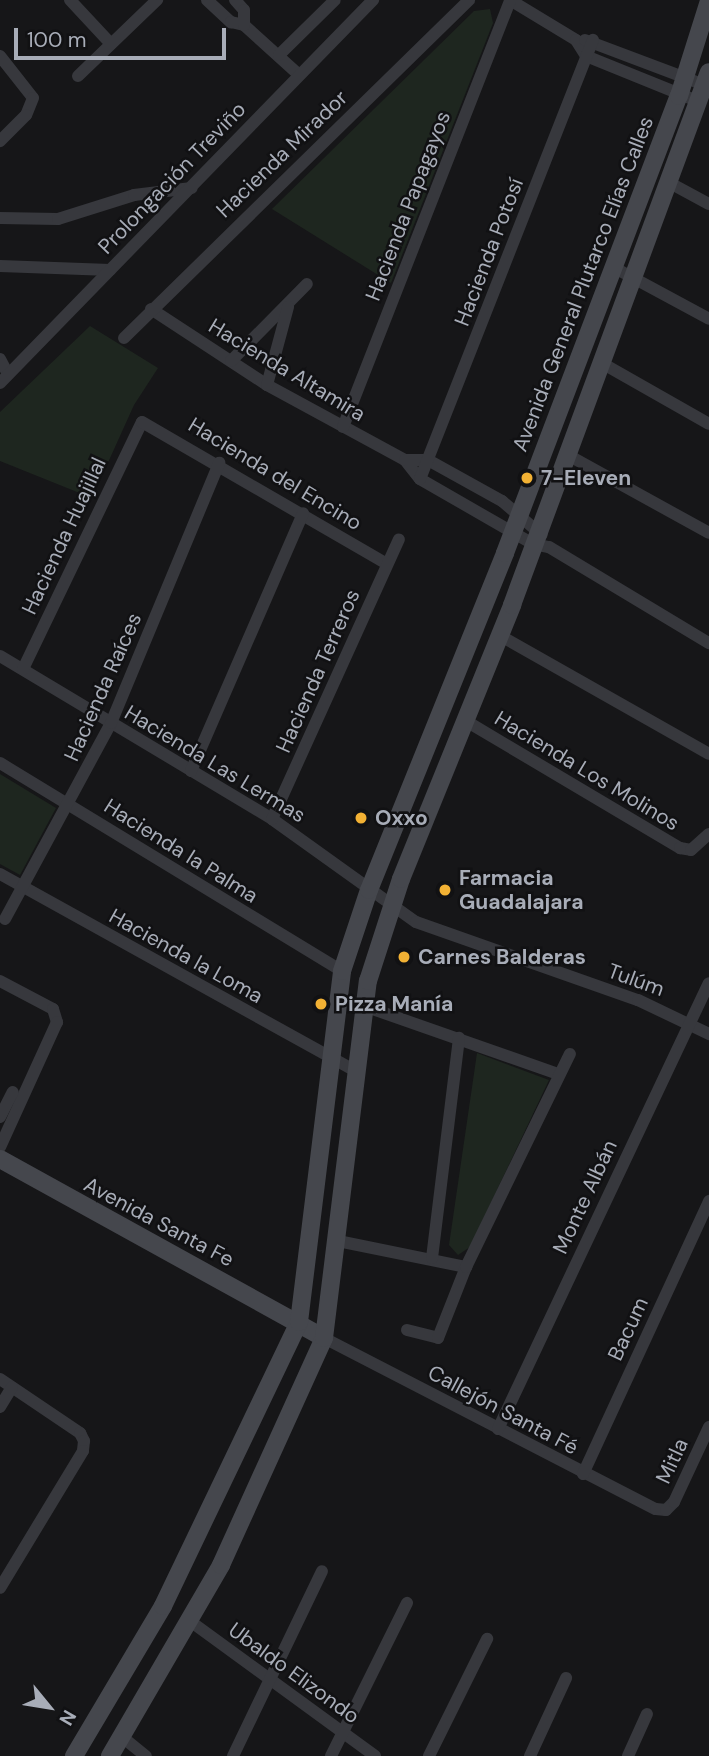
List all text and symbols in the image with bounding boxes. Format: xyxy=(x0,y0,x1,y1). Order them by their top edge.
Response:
scale bar xyxy=(18,14,229,58)
text: 100 m xyxy=(27,26,87,54)
street label: Hacienda Mirador xyxy=(211,85,353,223)
street label: Prolongación Treviño xyxy=(93,97,251,259)
street label: Hacienda Papagayos xyxy=(360,108,456,304)
street label: Avenida General Plutarco Elías Calles xyxy=(507,113,659,455)
street label: Hacienda Potosí xyxy=(449,175,529,329)
street label: Hacienda Altamira xyxy=(204,313,370,427)
street label: Hacienda del Encino xyxy=(184,412,366,536)
street label: Hacienda Huajillal xyxy=(17,453,111,619)
place label: 7-Eleven xyxy=(541,465,631,491)
marker: 7-Eleven xyxy=(519,470,535,486)
street label: Hacienda Terreros xyxy=(271,585,365,757)
street label: Hacienda Raíces xyxy=(59,609,147,765)
street label: Hacienda Las Lermas xyxy=(120,700,310,828)
street label: Hacienda Los Molinos xyxy=(490,706,684,836)
street label: Hacienda la Palma xyxy=(99,794,263,908)
place label: Oxxo xyxy=(375,805,428,831)
marker: Oxxo xyxy=(353,810,369,826)
place label: Farmacia Guadalajara xyxy=(459,865,584,915)
marker: Farmacia Guadalajara xyxy=(437,882,453,898)
street label: Hacienda la Loma xyxy=(105,903,267,1009)
place label: Carnes Balderas xyxy=(418,944,586,970)
marker: Carnes Balderas xyxy=(396,949,412,965)
street label: Tulúm xyxy=(604,958,668,1002)
place label: Pizza Manía xyxy=(335,991,453,1017)
marker: Pizza Manía xyxy=(313,996,329,1012)
street label: Monte Albán xyxy=(548,1136,622,1258)
street label: Avenida Santa Fe xyxy=(80,1172,238,1272)
street label: Bacum xyxy=(602,1293,654,1365)
street label: Callejón Santa Fé xyxy=(424,1360,582,1460)
street label: Mitla xyxy=(651,1434,693,1488)
street label: Ubaldo Elizondo xyxy=(224,1617,364,1729)
north arrow xyxy=(14,1672,84,1742)
text: N xyxy=(53,1705,82,1730)

